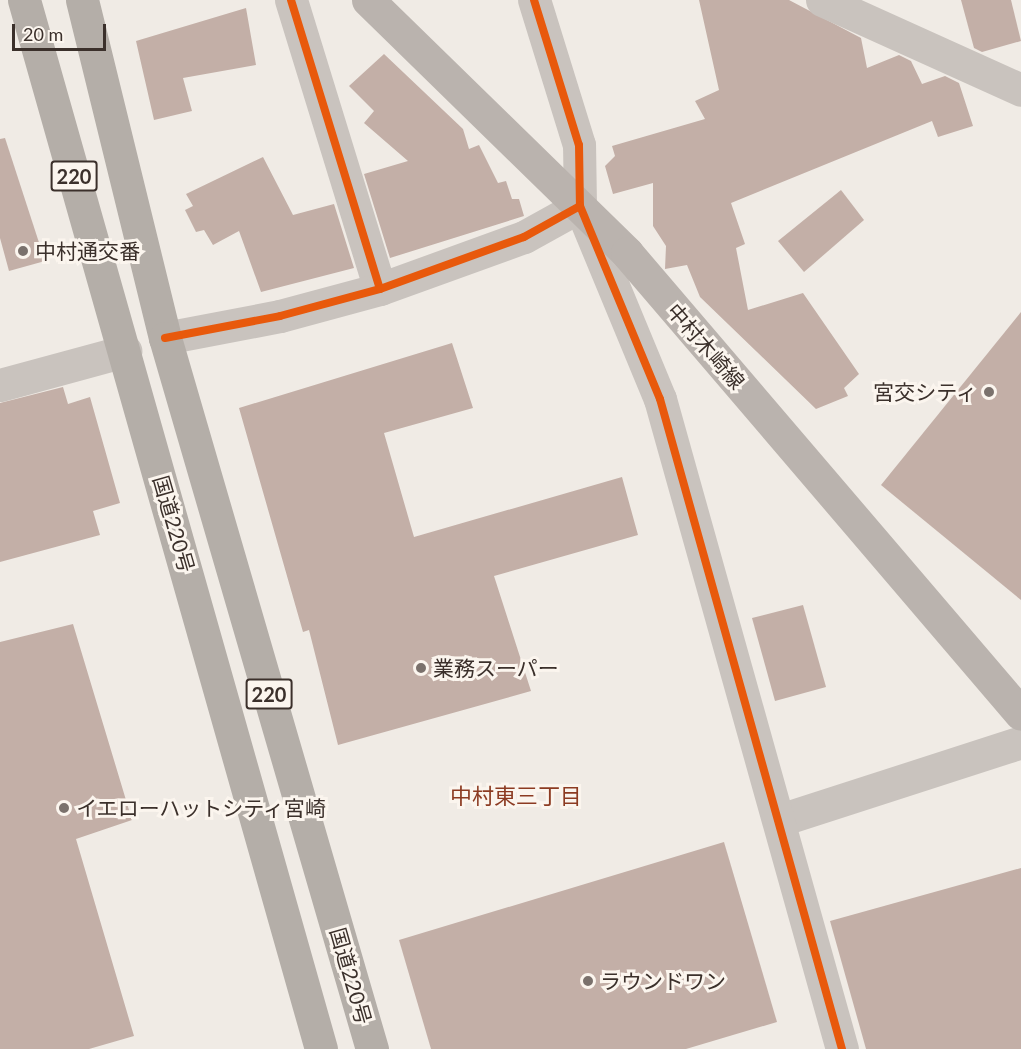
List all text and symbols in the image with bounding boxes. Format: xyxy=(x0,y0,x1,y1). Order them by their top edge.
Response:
scale bar xyxy=(15,12,110,50)
text: 20 m xyxy=(23,23,63,45)
road number: 220 xyxy=(50,159,98,193)
place label: 中村通交番 xyxy=(35,238,140,264)
marker: 中村通交番 xyxy=(16,244,30,258)
street label: 中村木崎線 xyxy=(662,298,750,394)
place label: 宮交シティ xyxy=(872,379,977,405)
marker: 宮交シティ xyxy=(982,385,996,399)
street label: 国道220号 xyxy=(148,473,200,575)
place label: 業務スーパー xyxy=(433,655,559,681)
marker: 業務スーパー xyxy=(414,661,428,675)
road number: 220 xyxy=(245,677,293,711)
district label: 中村東三丁目 xyxy=(450,783,582,809)
place label: イエローハットシティ宮崎 xyxy=(76,795,328,821)
marker: イエローハットシティ宮崎 xyxy=(57,801,71,815)
street label: 国道220号 xyxy=(325,925,377,1027)
place label: ラウンドワン xyxy=(600,968,726,994)
marker: ラウンドワン xyxy=(581,974,595,988)

